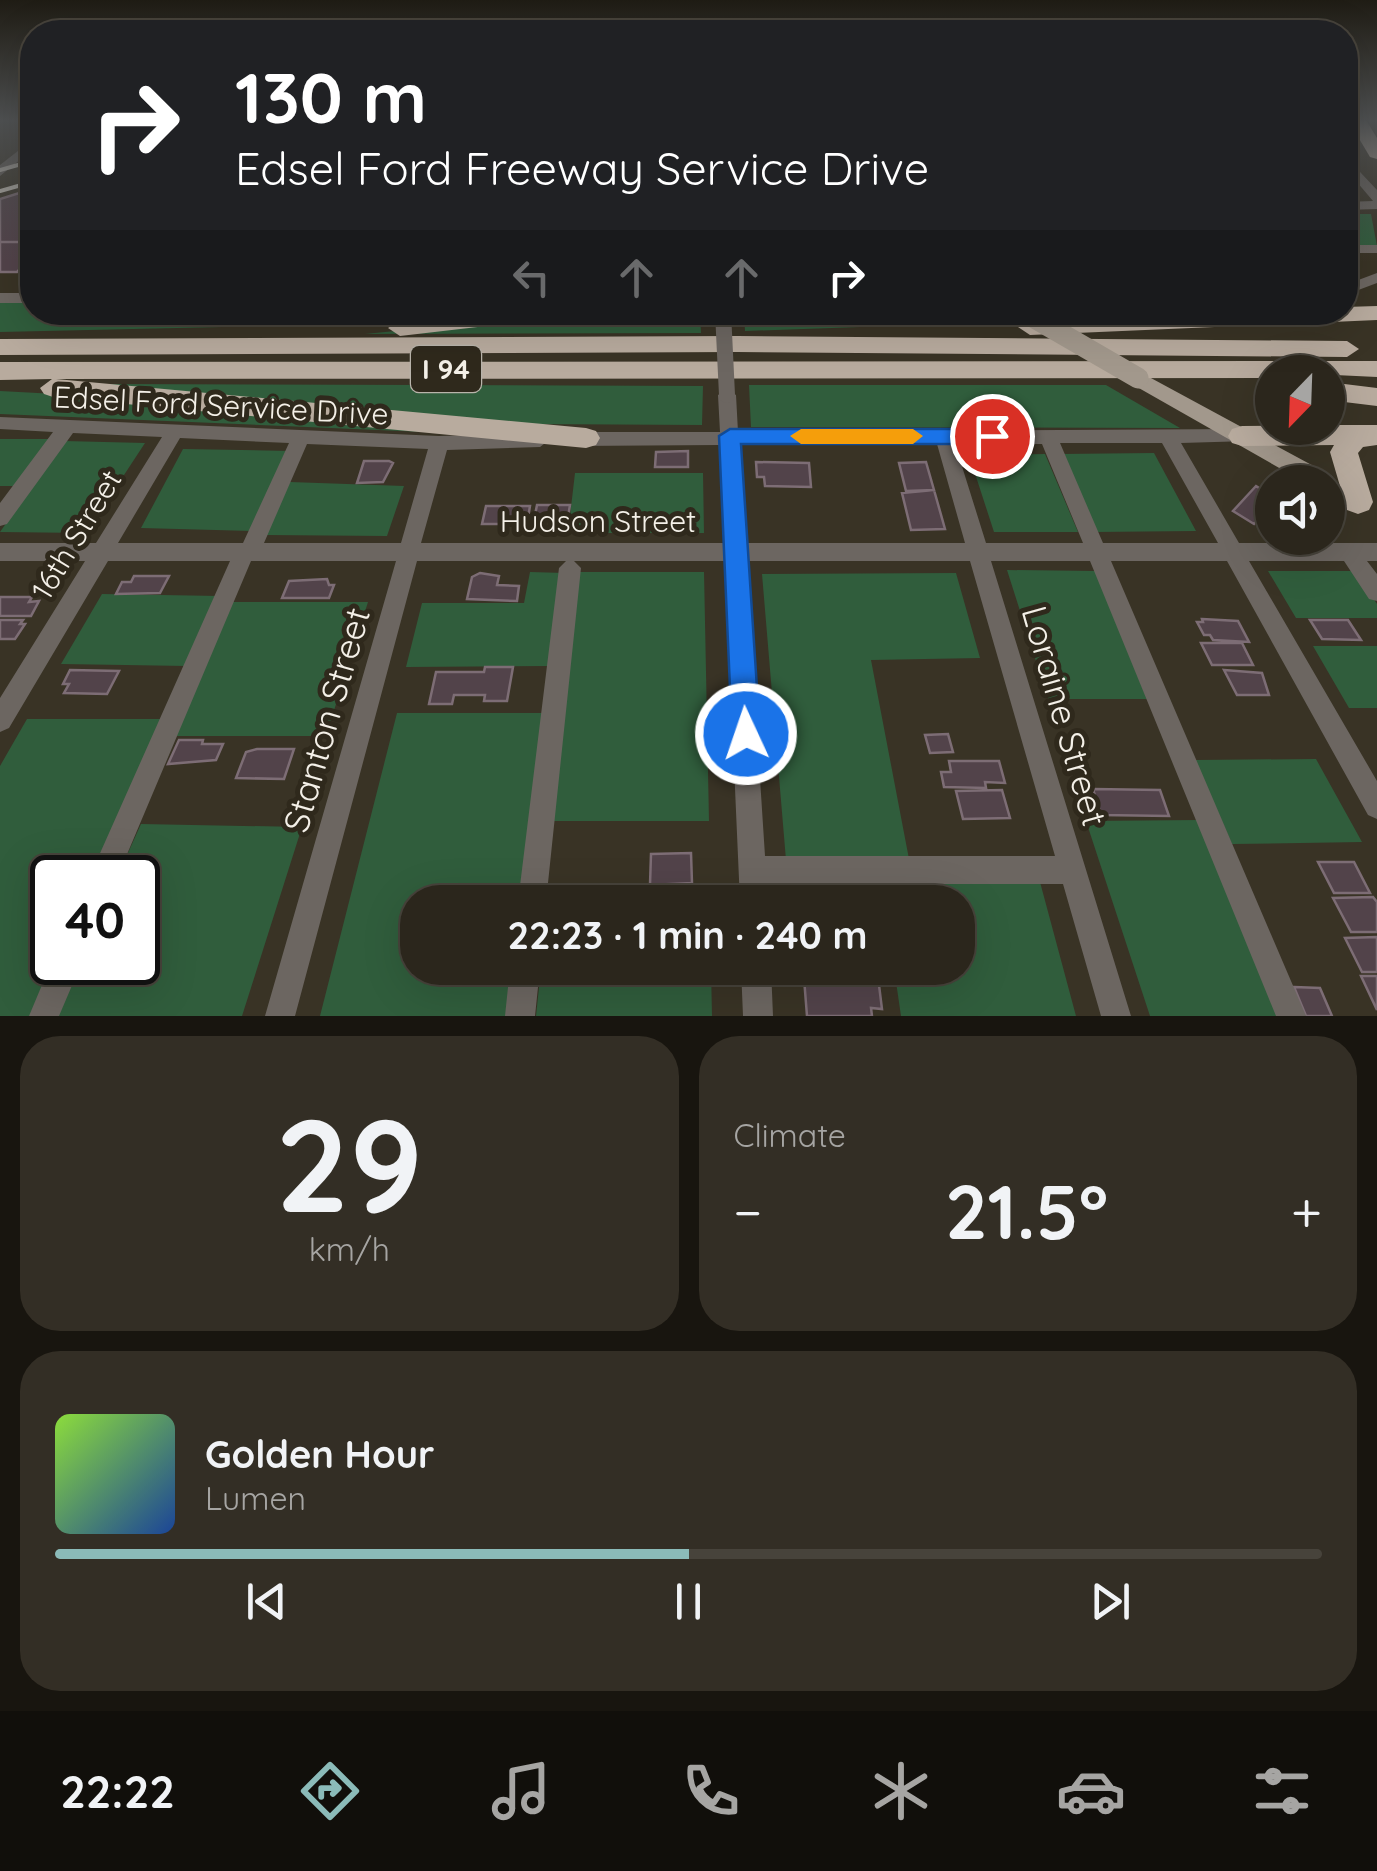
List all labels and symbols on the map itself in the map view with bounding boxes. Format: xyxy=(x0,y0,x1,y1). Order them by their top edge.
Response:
road number: I 94 xyxy=(411,346,481,392)
north arrow xyxy=(1255,355,1345,445)
street label: Edsel Ford Service Drive xyxy=(53,377,389,433)
pin xyxy=(950,394,1035,479)
street label: 16th Street xyxy=(23,463,130,606)
street label: Hudson Street xyxy=(500,502,696,540)
street label: Loraine Street xyxy=(1013,601,1117,831)
street label: Stanton Street xyxy=(273,603,379,837)
position arrow xyxy=(694,682,798,786)
speed limit sign: 40 xyxy=(30,855,160,985)

